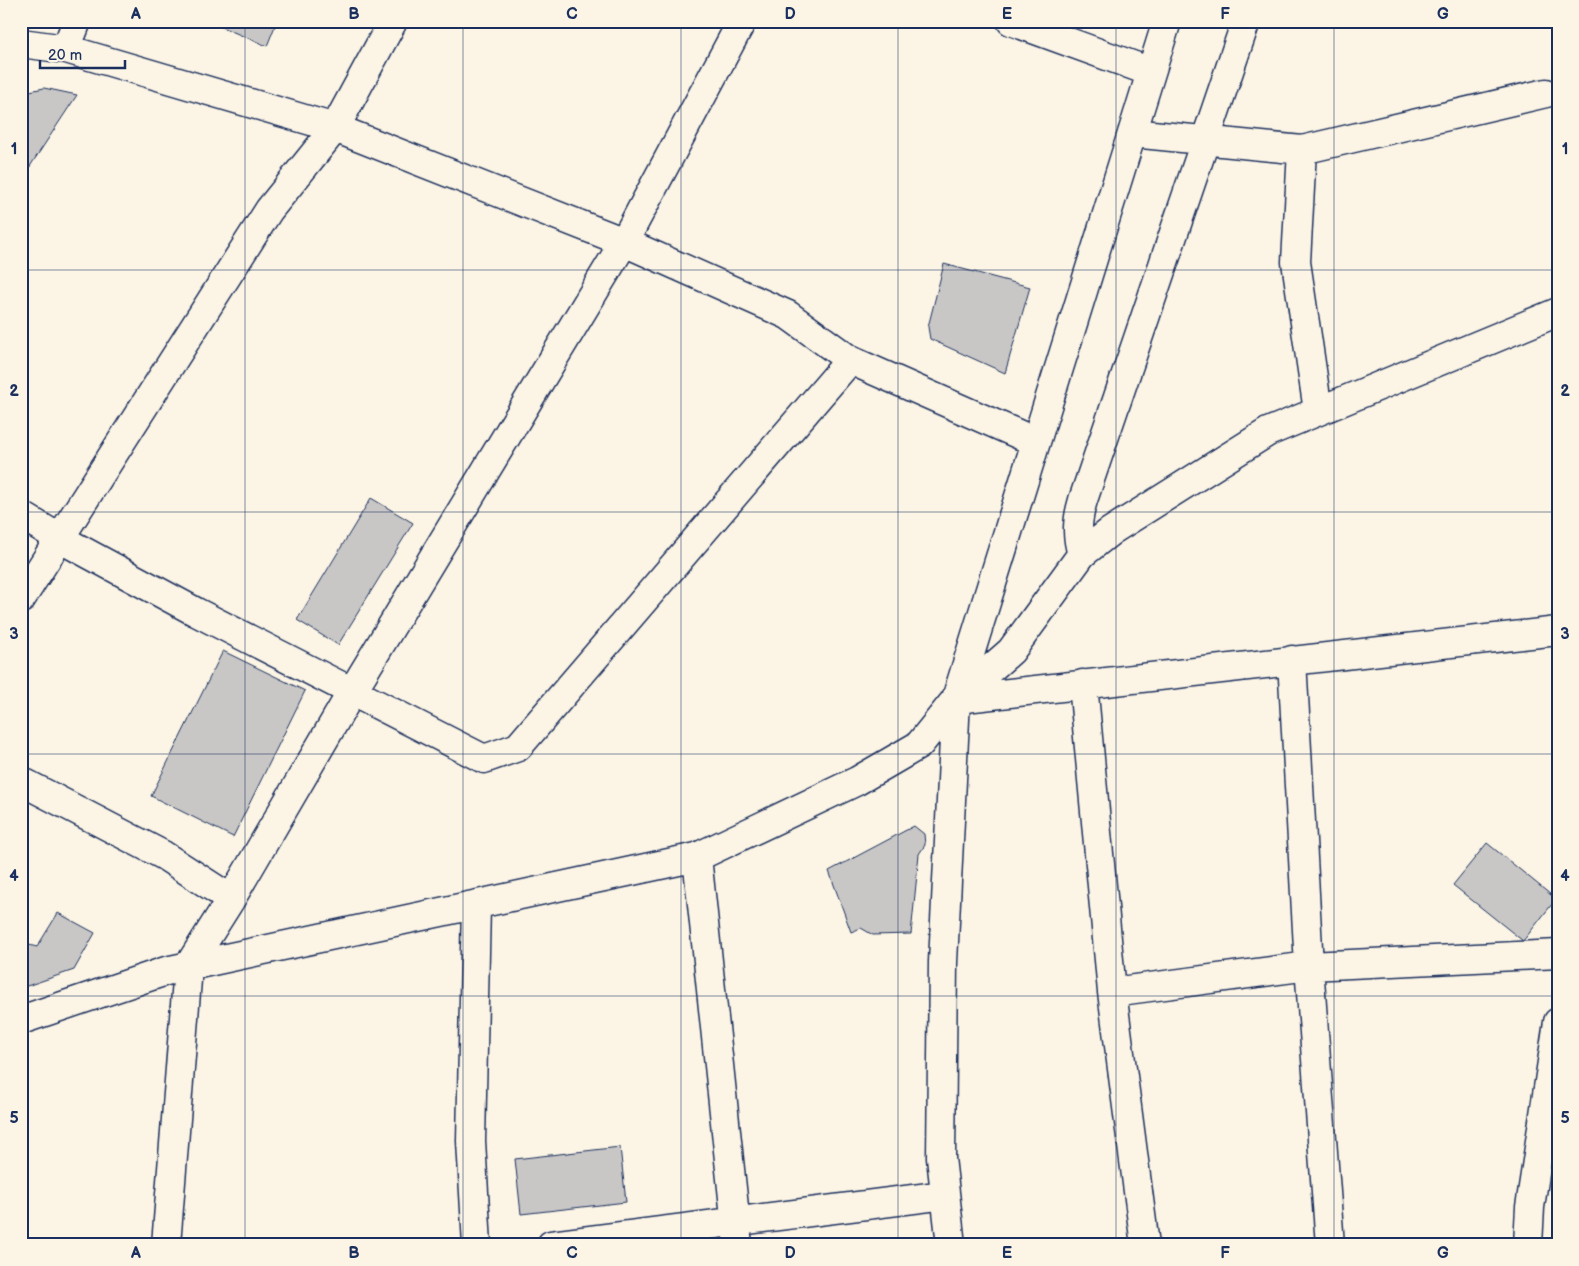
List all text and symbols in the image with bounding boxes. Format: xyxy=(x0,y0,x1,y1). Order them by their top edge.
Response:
text: A xyxy=(130,5,141,24)
text: B xyxy=(348,5,360,24)
text: C xyxy=(566,5,578,24)
text: D xyxy=(784,5,796,24)
text: E xyxy=(1002,5,1012,24)
text: F xyxy=(1220,5,1230,24)
text: G xyxy=(1437,5,1449,24)
scale bar xyxy=(40,38,125,70)
text: 20 m xyxy=(48,46,82,65)
text: 1 xyxy=(11,140,17,159)
text: 1 xyxy=(1562,140,1568,159)
text: 2 xyxy=(9,382,19,401)
text: 2 xyxy=(1560,382,1570,401)
text: 3 xyxy=(9,625,19,644)
text: 3 xyxy=(1560,625,1570,644)
text: 4 xyxy=(9,867,19,886)
text: 4 xyxy=(1560,867,1570,886)
text: 5 xyxy=(9,1109,19,1128)
text: 5 xyxy=(1560,1109,1570,1128)
text: A xyxy=(130,1244,141,1263)
text: B xyxy=(348,1244,360,1263)
text: C xyxy=(566,1244,578,1263)
text: D xyxy=(784,1244,796,1263)
text: E xyxy=(1002,1244,1012,1263)
text: F xyxy=(1220,1244,1230,1263)
text: G xyxy=(1437,1244,1449,1263)

